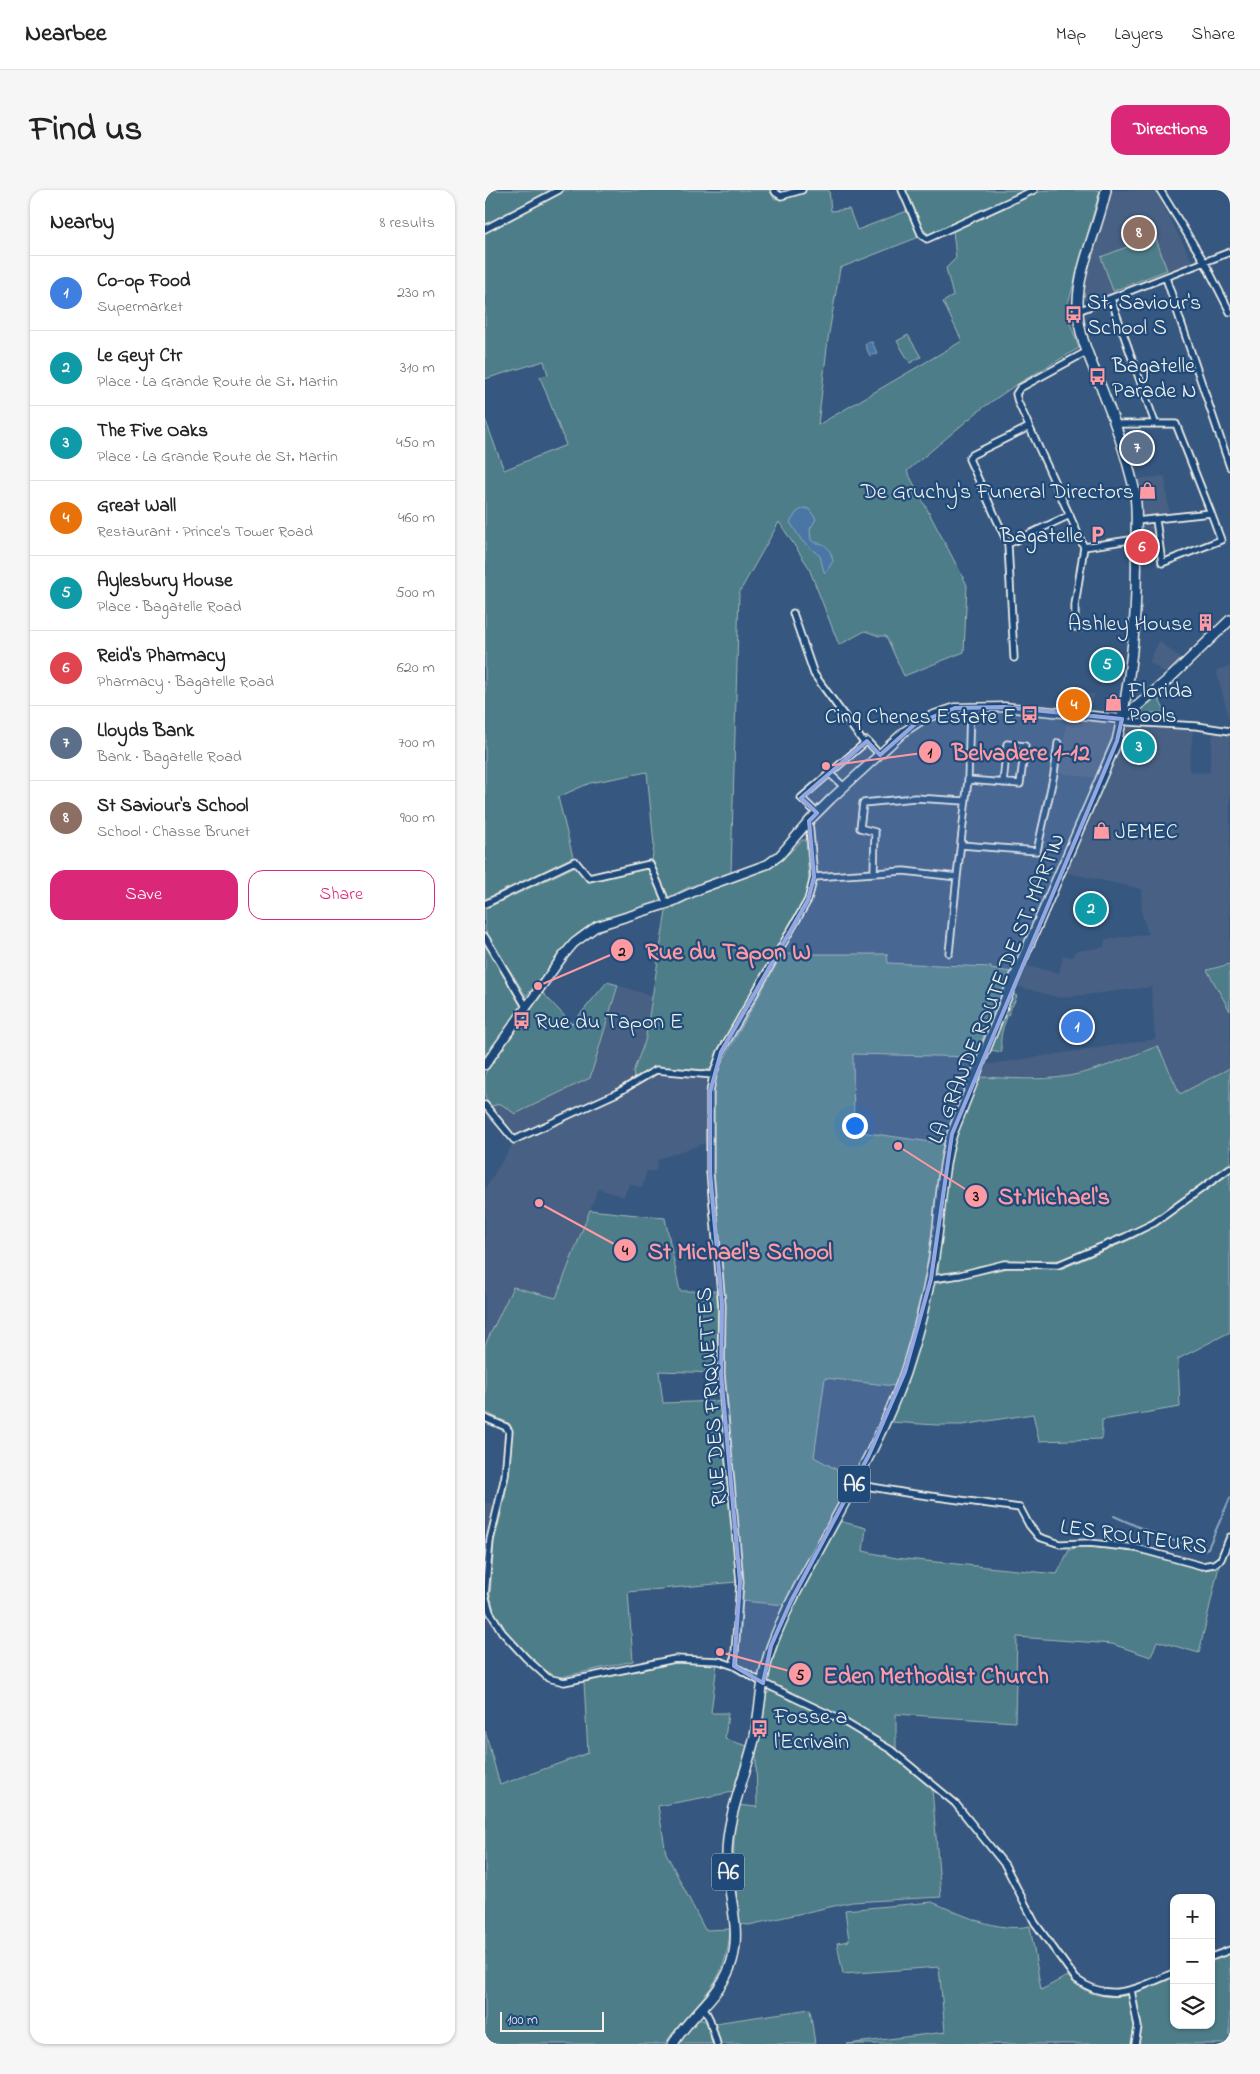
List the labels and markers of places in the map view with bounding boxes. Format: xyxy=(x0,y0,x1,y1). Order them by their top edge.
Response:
pin: 8 xyxy=(1123,214,1155,252)
place label: St. Saviour's School S xyxy=(1087,288,1201,345)
bus stop icon: St. Saviour's School S xyxy=(1063,304,1083,324)
place label: Bagatelle Parade N xyxy=(1111,351,1197,408)
bus stop icon: Bagatelle Parade N xyxy=(1088,367,1108,387)
pin: 7 xyxy=(1121,429,1153,467)
place label: De Gruchy's Funeral Directors xyxy=(860,477,1134,510)
shop icon: De Gruchy's Funeral Directors xyxy=(1138,480,1158,500)
place label: Bagatelle xyxy=(999,521,1083,554)
parking icon: Bagatelle xyxy=(1087,524,1107,544)
pin: 6 xyxy=(1126,528,1158,566)
place label: Ashley House xyxy=(1068,609,1192,642)
building icon: Ashley House xyxy=(1196,612,1216,632)
pin: 5 xyxy=(1091,646,1123,684)
place label: Florida Pools xyxy=(1127,676,1192,733)
pin: 4 xyxy=(1058,686,1090,724)
shop icon: Florida Pools xyxy=(1104,692,1124,712)
place label: Cinq Chenes Estate E xyxy=(825,702,1016,734)
bus stop icon: Cinq Chenes Estate E xyxy=(1020,705,1040,725)
pin: 3 xyxy=(1123,728,1155,766)
callout: Belvadere 1-12 xyxy=(917,732,1100,771)
place label: JEMEC xyxy=(1115,817,1178,849)
shop icon: JEMEC xyxy=(1091,820,1111,840)
pin: 2 xyxy=(1075,890,1107,928)
callout: Rue du Tapon W xyxy=(610,931,820,970)
place label: Rue du Tapon E xyxy=(535,1007,683,1039)
pin: 1 xyxy=(1061,1008,1093,1046)
bus stop icon: Rue du Tapon E xyxy=(511,1010,531,1030)
callout: St.Michael's xyxy=(963,1176,1120,1215)
callout: St Michael's School xyxy=(613,1231,842,1270)
callout: Eden Methodist Church xyxy=(788,1655,1059,1694)
place label: Fosse a l'Ecrivain xyxy=(773,1702,849,1759)
bus stop icon: Fosse a l'Ecrivain xyxy=(750,1718,770,1738)

